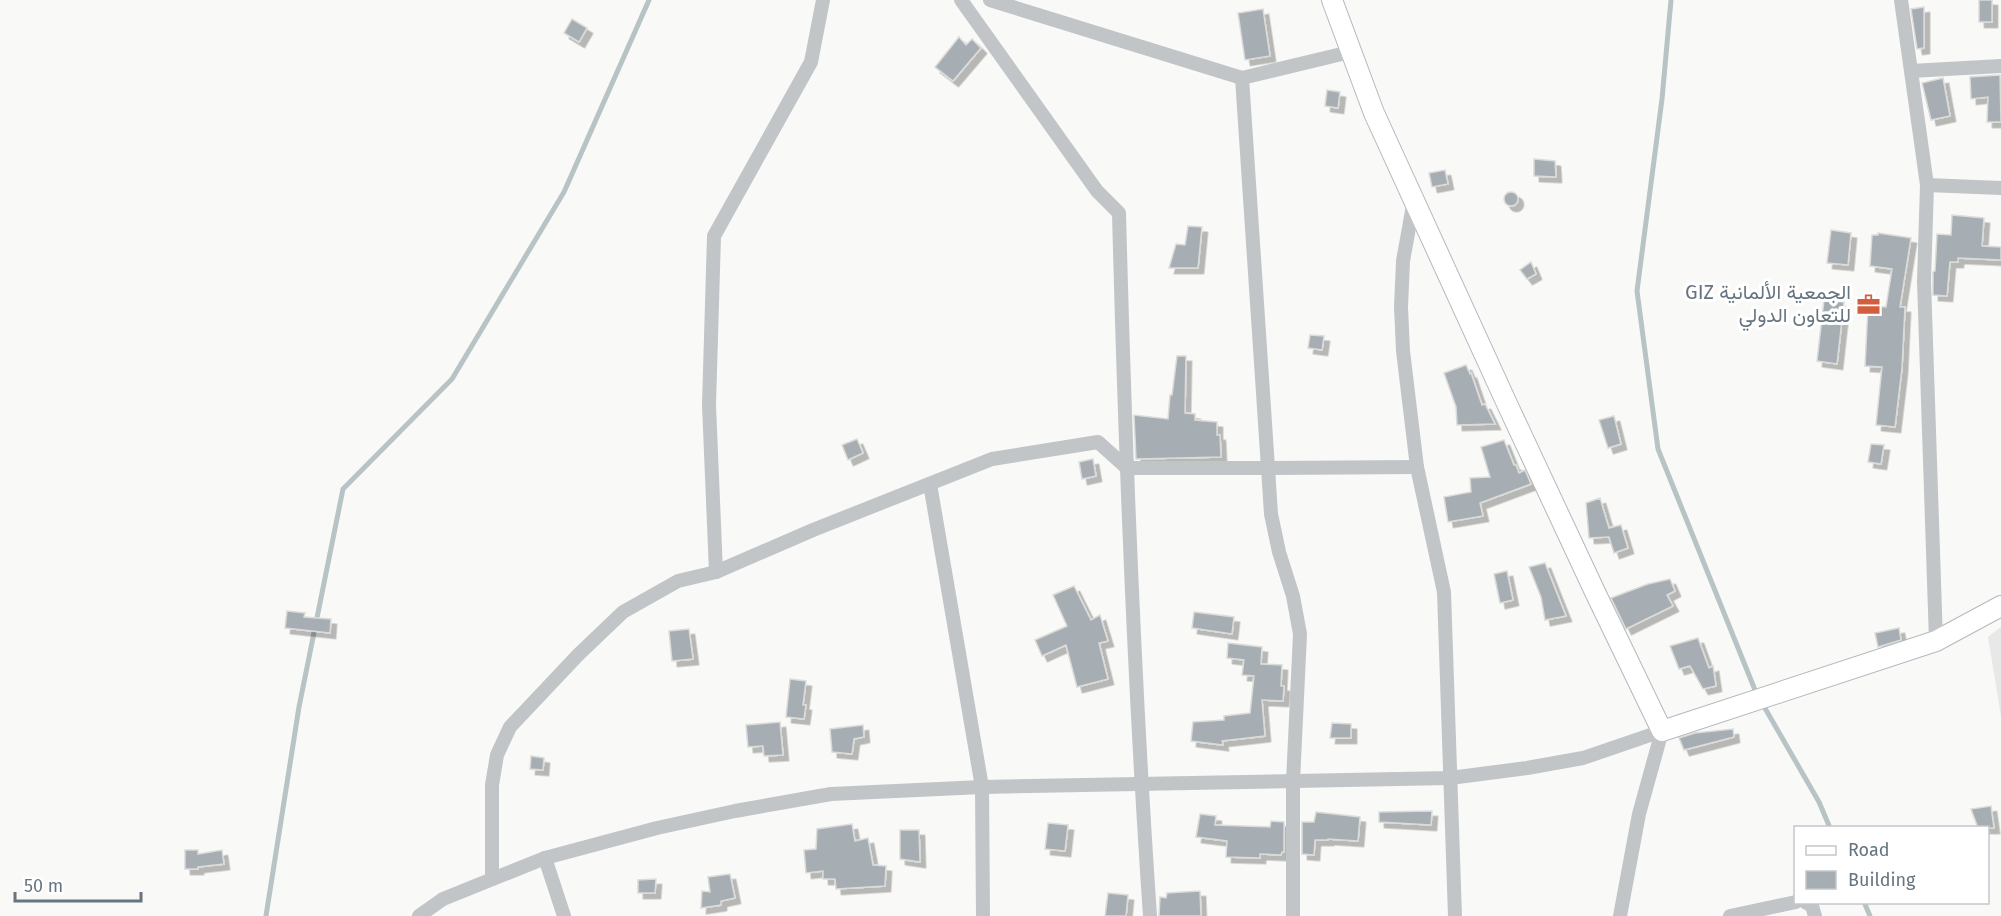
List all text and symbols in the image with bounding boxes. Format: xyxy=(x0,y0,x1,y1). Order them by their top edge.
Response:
place label: GIZ الجمعية الألمانية للتعاون الدولي xyxy=(1685,280,1851,332)
office icon: GIZ الجمعية الألمانية للتعاون الدولي xyxy=(1856,291,1882,317)
legend xyxy=(1794,826,1989,904)
text: Road xyxy=(1848,839,1890,861)
scale bar xyxy=(15,865,141,903)
text: Building xyxy=(1848,869,1916,891)
text: 50 m xyxy=(24,875,63,897)

